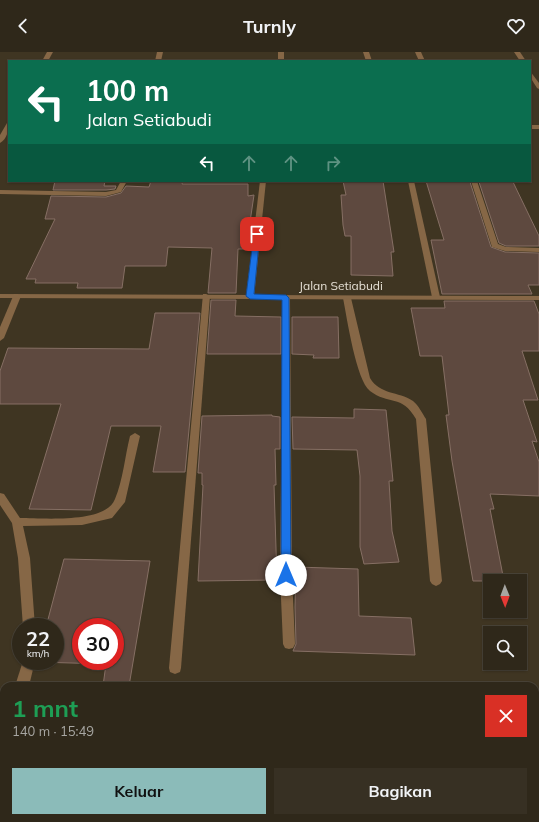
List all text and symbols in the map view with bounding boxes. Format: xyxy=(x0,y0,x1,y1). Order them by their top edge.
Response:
icon: back xyxy=(12,15,34,37)
text: Turnly xyxy=(243,15,296,38)
icon: heart xyxy=(505,15,527,37)
text: 100 m xyxy=(86,73,169,108)
icon: left xyxy=(20,76,72,128)
text: Jalan Setiabudi xyxy=(86,108,212,131)
icon: left xyxy=(196,152,218,174)
icon: ahead xyxy=(238,152,260,174)
icon: ahead xyxy=(280,152,302,174)
icon: right xyxy=(322,152,344,174)
pin xyxy=(240,217,274,251)
icon: arrive xyxy=(246,223,268,245)
street label: Jalan Setiabudi xyxy=(299,278,383,293)
position arrow xyxy=(265,554,307,596)
north arrow xyxy=(483,574,527,618)
map controls xyxy=(483,574,527,670)
speed limit sign: 30 xyxy=(72,618,124,670)
text: 22 xyxy=(26,626,50,651)
button: search xyxy=(483,626,527,670)
text: km/h xyxy=(27,647,49,660)
text: 1 mnt xyxy=(12,693,78,723)
button: close xyxy=(485,695,527,737)
text: 140 m · 15:49 xyxy=(12,723,94,739)
button: Keluar xyxy=(12,768,266,814)
button: Bagikan xyxy=(274,768,527,814)

